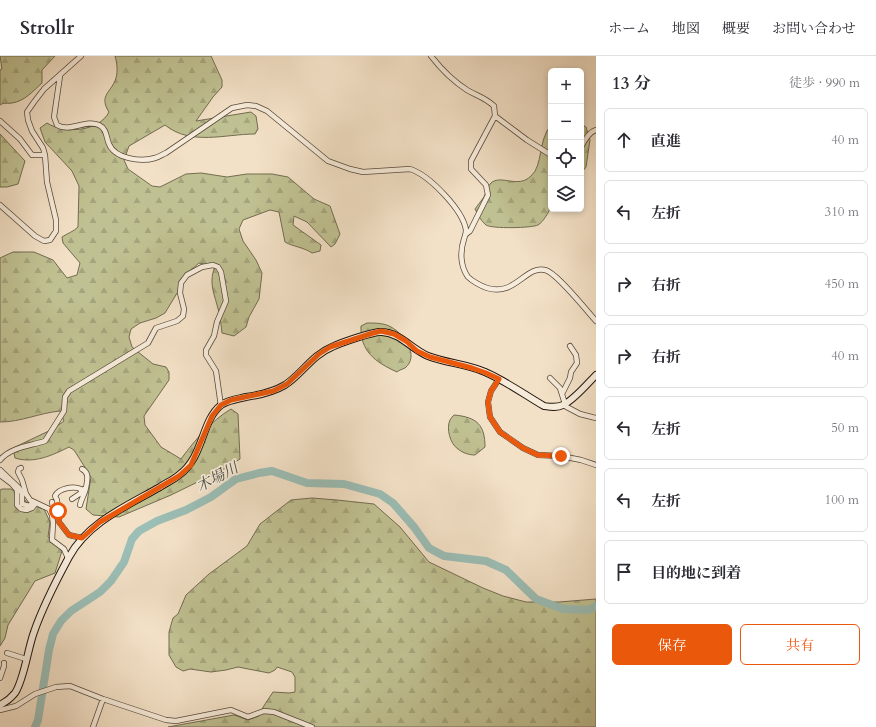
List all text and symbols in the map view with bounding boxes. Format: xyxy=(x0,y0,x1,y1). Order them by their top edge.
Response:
text: Strollr xyxy=(20,15,74,41)
text: ホーム xyxy=(608,19,650,38)
text: 地図 xyxy=(672,19,700,38)
text: 概要 xyxy=(722,19,750,38)
text: お問い合わせ xyxy=(772,19,856,38)
map controls xyxy=(548,68,584,212)
button: + xyxy=(548,68,584,104)
text: 13 分 xyxy=(612,72,651,95)
text: 徒歩 · 990 m xyxy=(789,74,860,92)
button: − xyxy=(548,104,584,140)
icon: ahead xyxy=(613,129,635,151)
text: 直進 xyxy=(651,131,681,151)
text: 40 m xyxy=(831,131,859,149)
button: locate xyxy=(548,140,584,176)
button: layers xyxy=(548,176,584,212)
icon: left xyxy=(613,201,635,223)
text: 左折 xyxy=(651,203,681,223)
text: 310 m xyxy=(825,203,859,221)
icon: right xyxy=(613,273,635,295)
text: 右折 xyxy=(651,275,681,295)
text: 450 m xyxy=(825,275,859,293)
icon: right xyxy=(613,345,635,367)
text: 右折 xyxy=(651,347,681,367)
text: 40 m xyxy=(831,347,859,365)
icon: left xyxy=(613,417,635,439)
text: 左折 xyxy=(651,419,681,439)
text: 50 m xyxy=(831,419,859,437)
route end xyxy=(552,447,570,465)
water label: 木場川 xyxy=(192,457,243,496)
icon: left xyxy=(613,489,635,511)
text: 左折 xyxy=(651,491,681,511)
text: 100 m xyxy=(825,491,859,509)
route start xyxy=(49,502,67,520)
icon: arrive xyxy=(613,561,635,583)
text: 目的地に到着 xyxy=(651,563,741,583)
button: 保存 xyxy=(612,624,732,665)
button: 共有 xyxy=(740,624,860,665)

